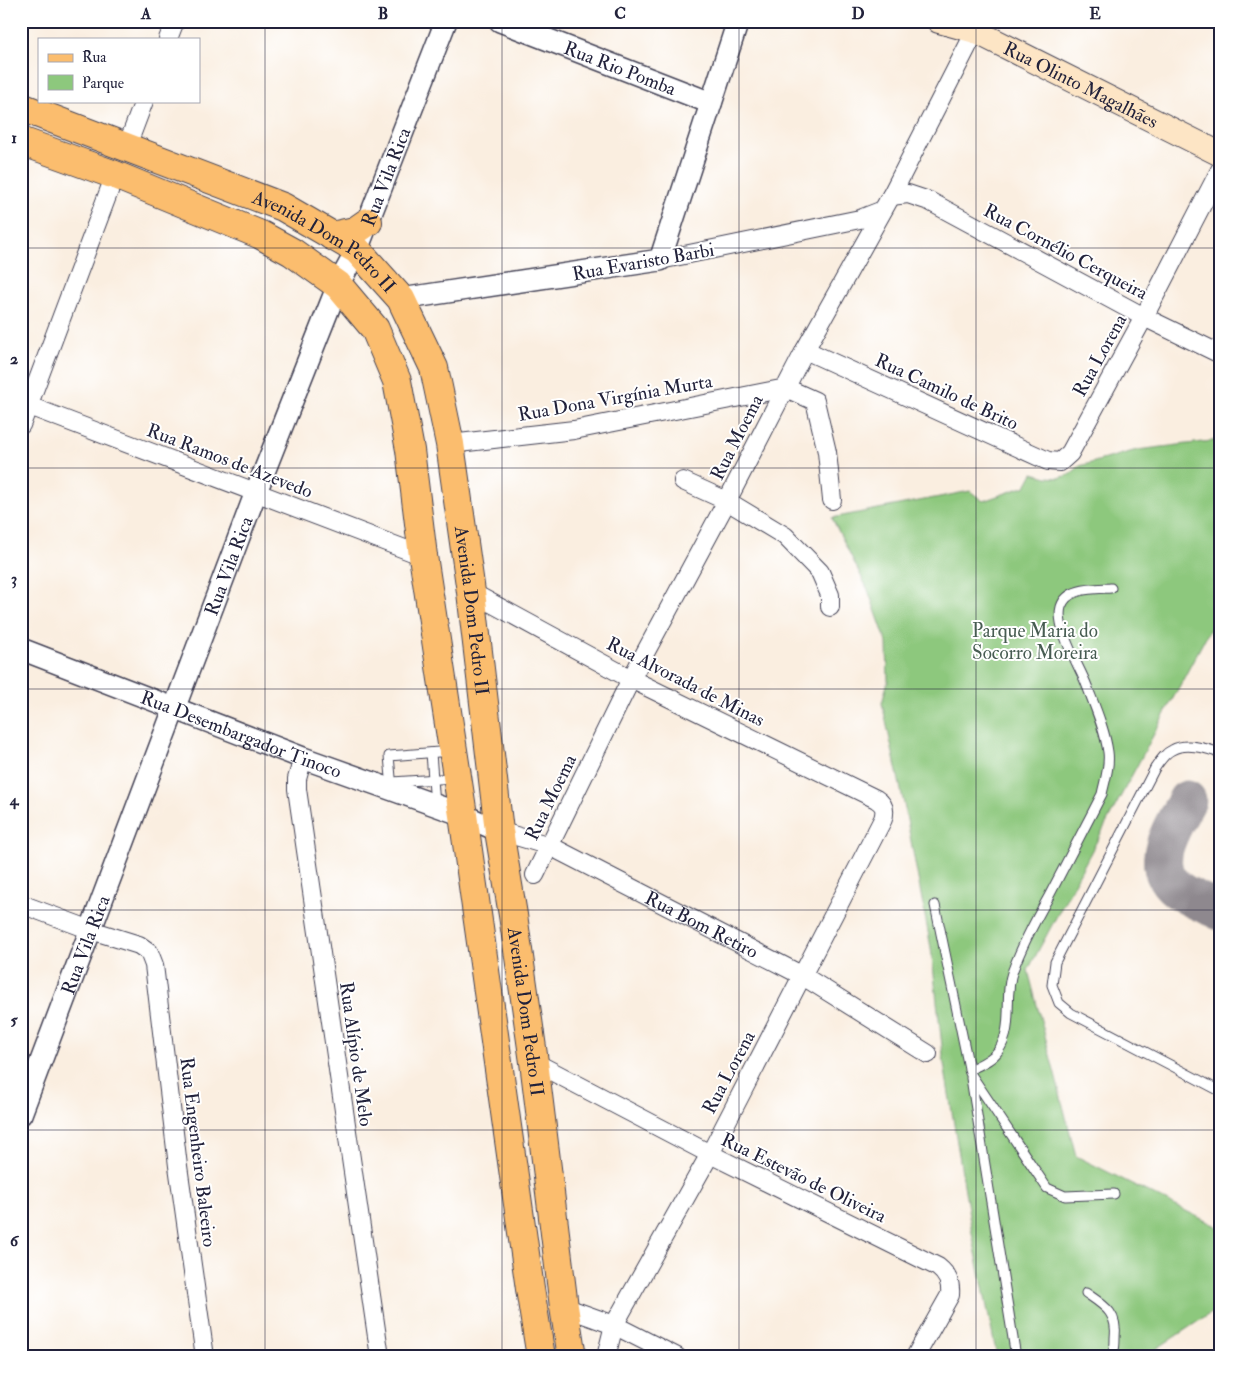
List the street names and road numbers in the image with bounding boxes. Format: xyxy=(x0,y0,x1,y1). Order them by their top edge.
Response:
street label: Rua Rio Pomba xyxy=(560,36,680,101)
street label: Rua Olinto Magalhães xyxy=(999,36,1162,134)
street label: Rua Vila Rica xyxy=(356,124,417,230)
street label: Avenida Dom Pedro II xyxy=(248,185,401,298)
street label: Rua Cornélio Cerqueira xyxy=(979,198,1152,305)
street label: Rua Evaristo Barbi xyxy=(570,238,716,286)
street label: Rua Lorena xyxy=(1067,310,1132,401)
street label: Rua Camilo de Brito xyxy=(871,348,1022,436)
street label: Rua Dona Virgínia Murta xyxy=(516,369,714,427)
street label: Rua Moema xyxy=(705,391,769,484)
street label: Rua Ramos de Azevedo xyxy=(143,418,316,504)
street label: Rua Vila Rica xyxy=(199,513,259,619)
street label: Avenida Dom Pedro II xyxy=(449,523,494,696)
street label: Rua Alvorada de Minas xyxy=(603,632,769,732)
street label: Rua Desembargador Tinoco xyxy=(137,685,345,784)
street label: Rua Moema xyxy=(520,750,582,844)
street label: Rua Bom Retiro xyxy=(641,886,762,964)
street label: Rua Vila Rica xyxy=(56,892,116,998)
street label: Avenida Dom Pedro II xyxy=(502,925,549,1098)
street label: Rua Alípio de Melo xyxy=(333,980,378,1128)
street label: Rua Lorena xyxy=(697,1027,761,1118)
street label: Rua Engenheiro Baleeiro xyxy=(174,1056,222,1248)
street label: Rua Estevão de Oliveira xyxy=(717,1127,890,1228)

